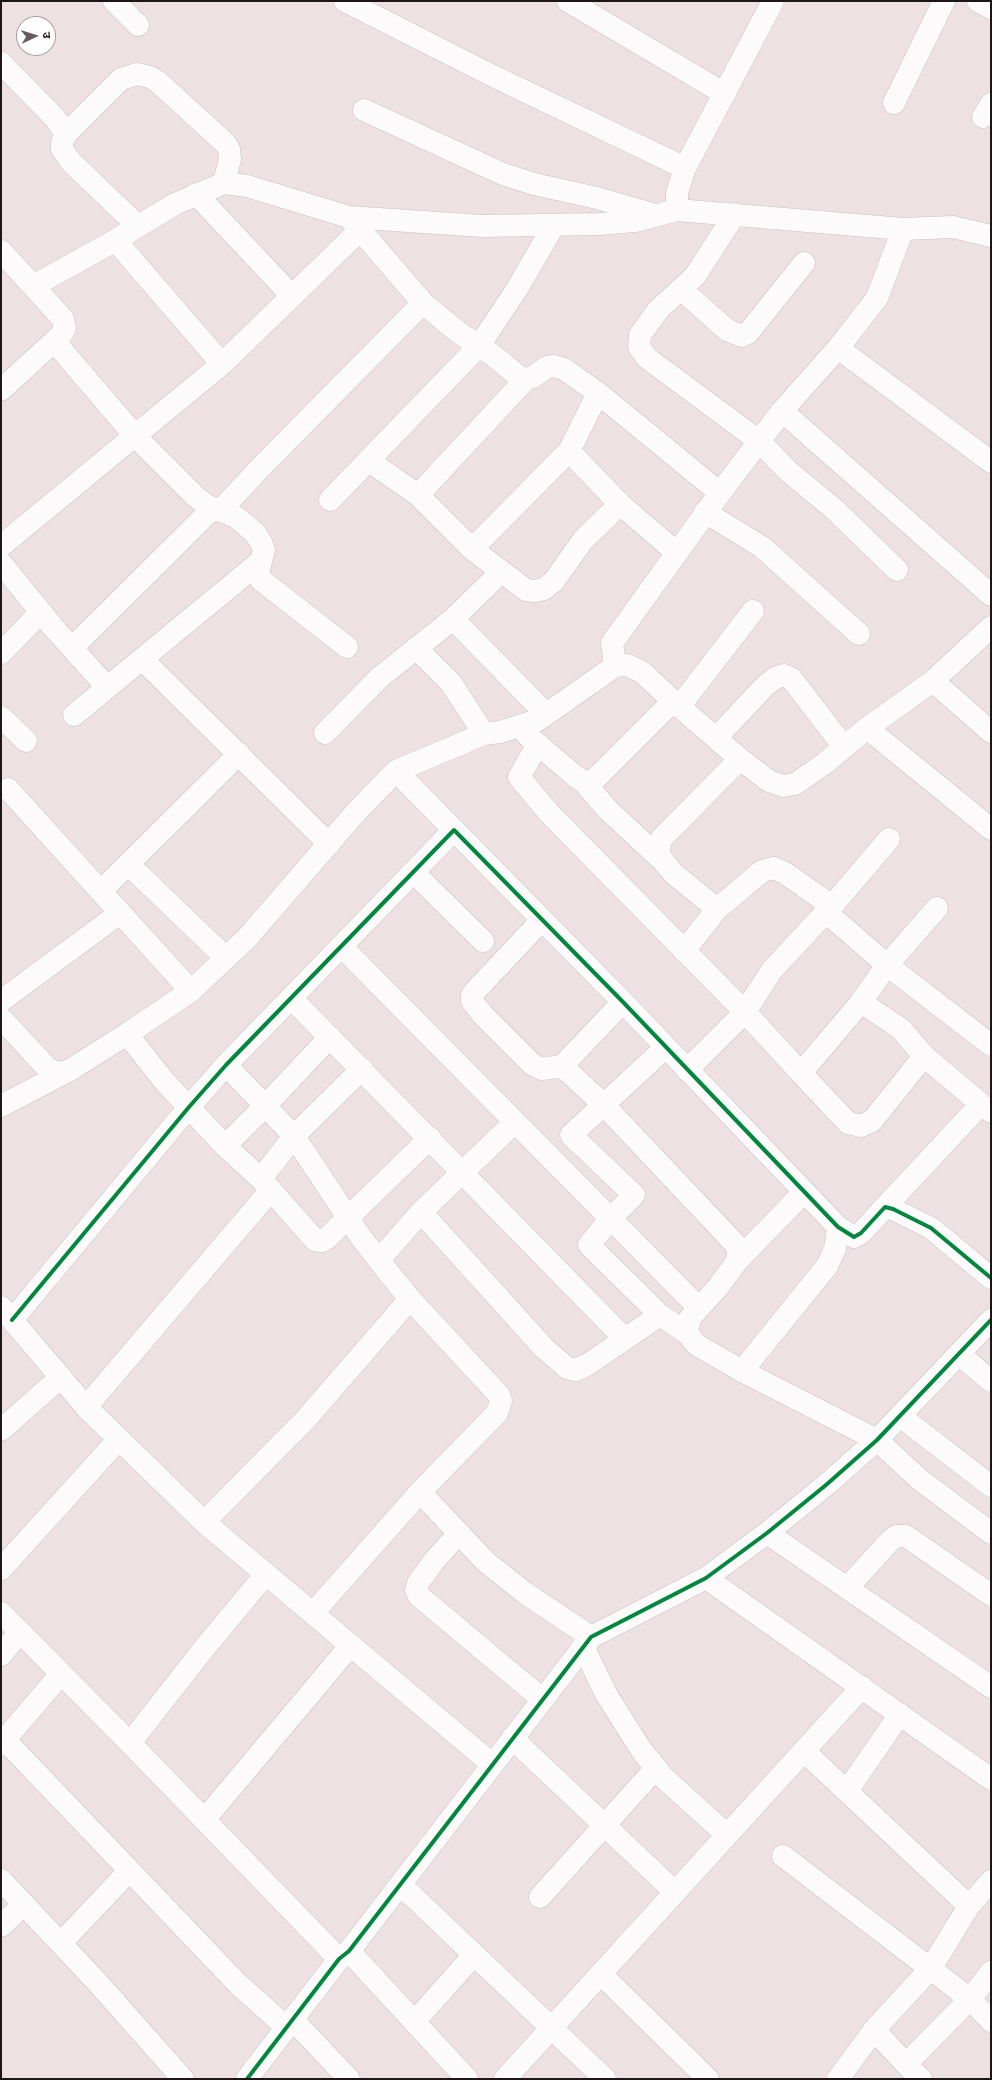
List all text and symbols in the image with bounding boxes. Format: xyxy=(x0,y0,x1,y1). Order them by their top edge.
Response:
north arrow xyxy=(16,16,56,56)
text: उ xyxy=(40,32,54,39)

